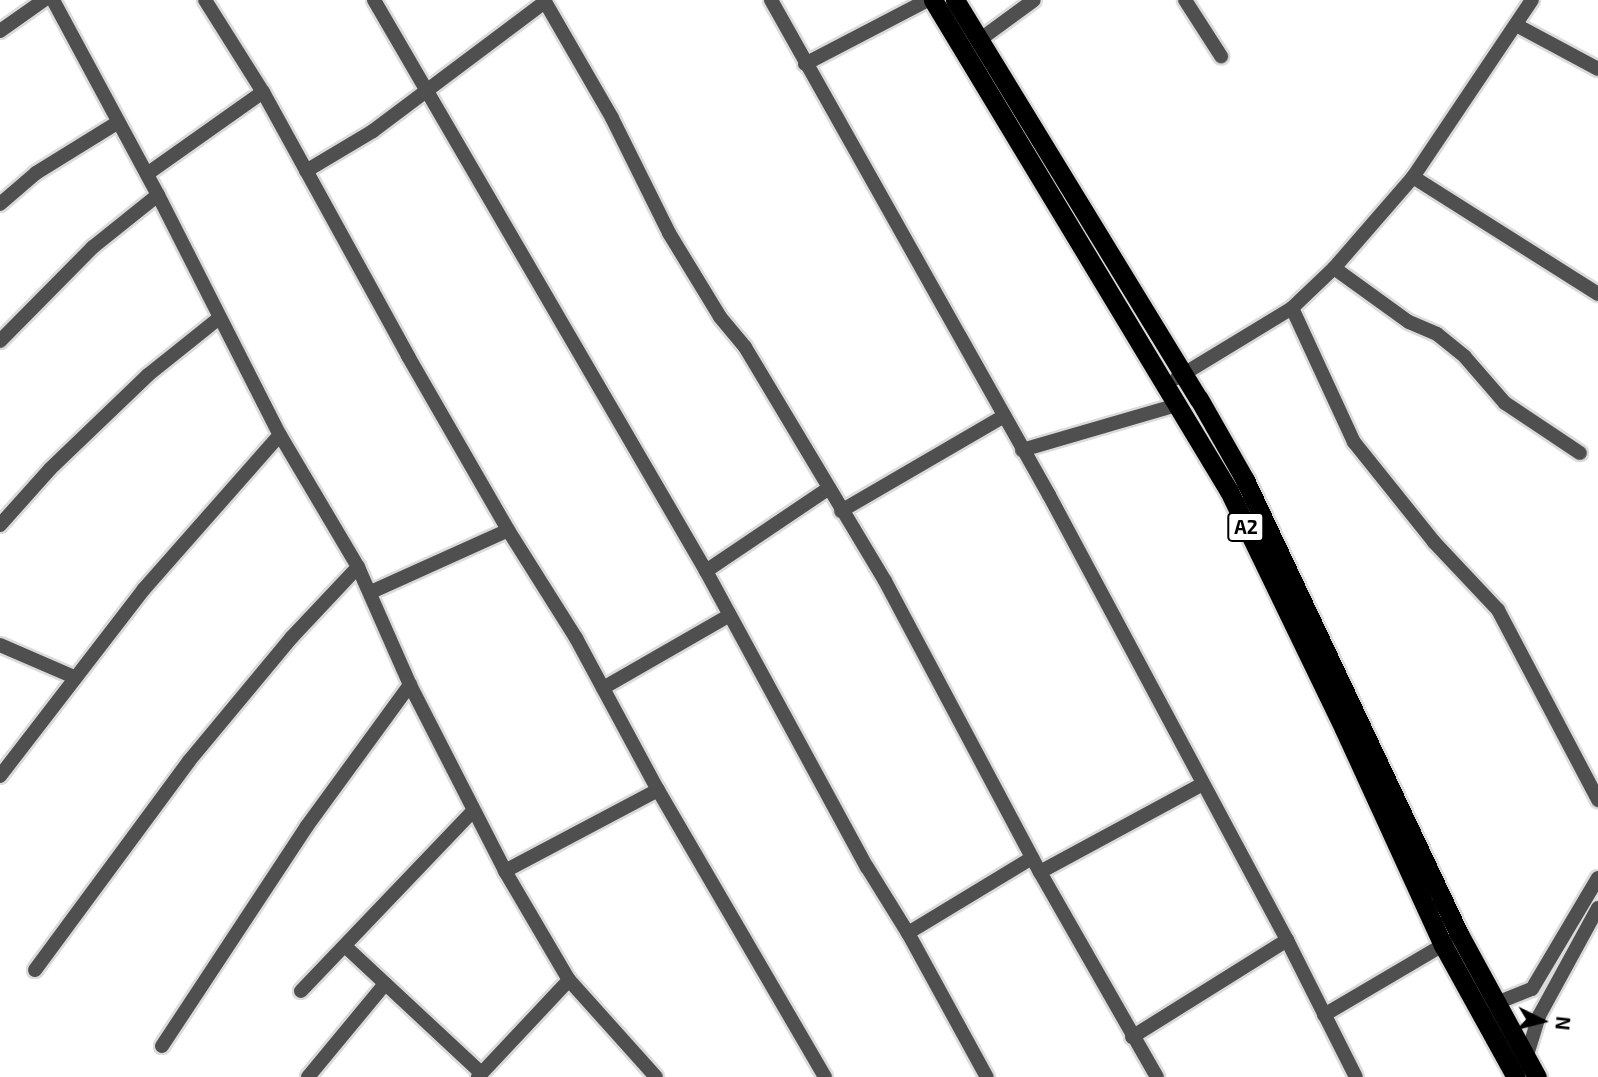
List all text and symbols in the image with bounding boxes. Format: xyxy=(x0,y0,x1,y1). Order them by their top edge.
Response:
road number: A2 xyxy=(1227,512,1265,542)
north arrow xyxy=(1507,986,1577,1056)
text: N xyxy=(1551,1015,1576,1031)

